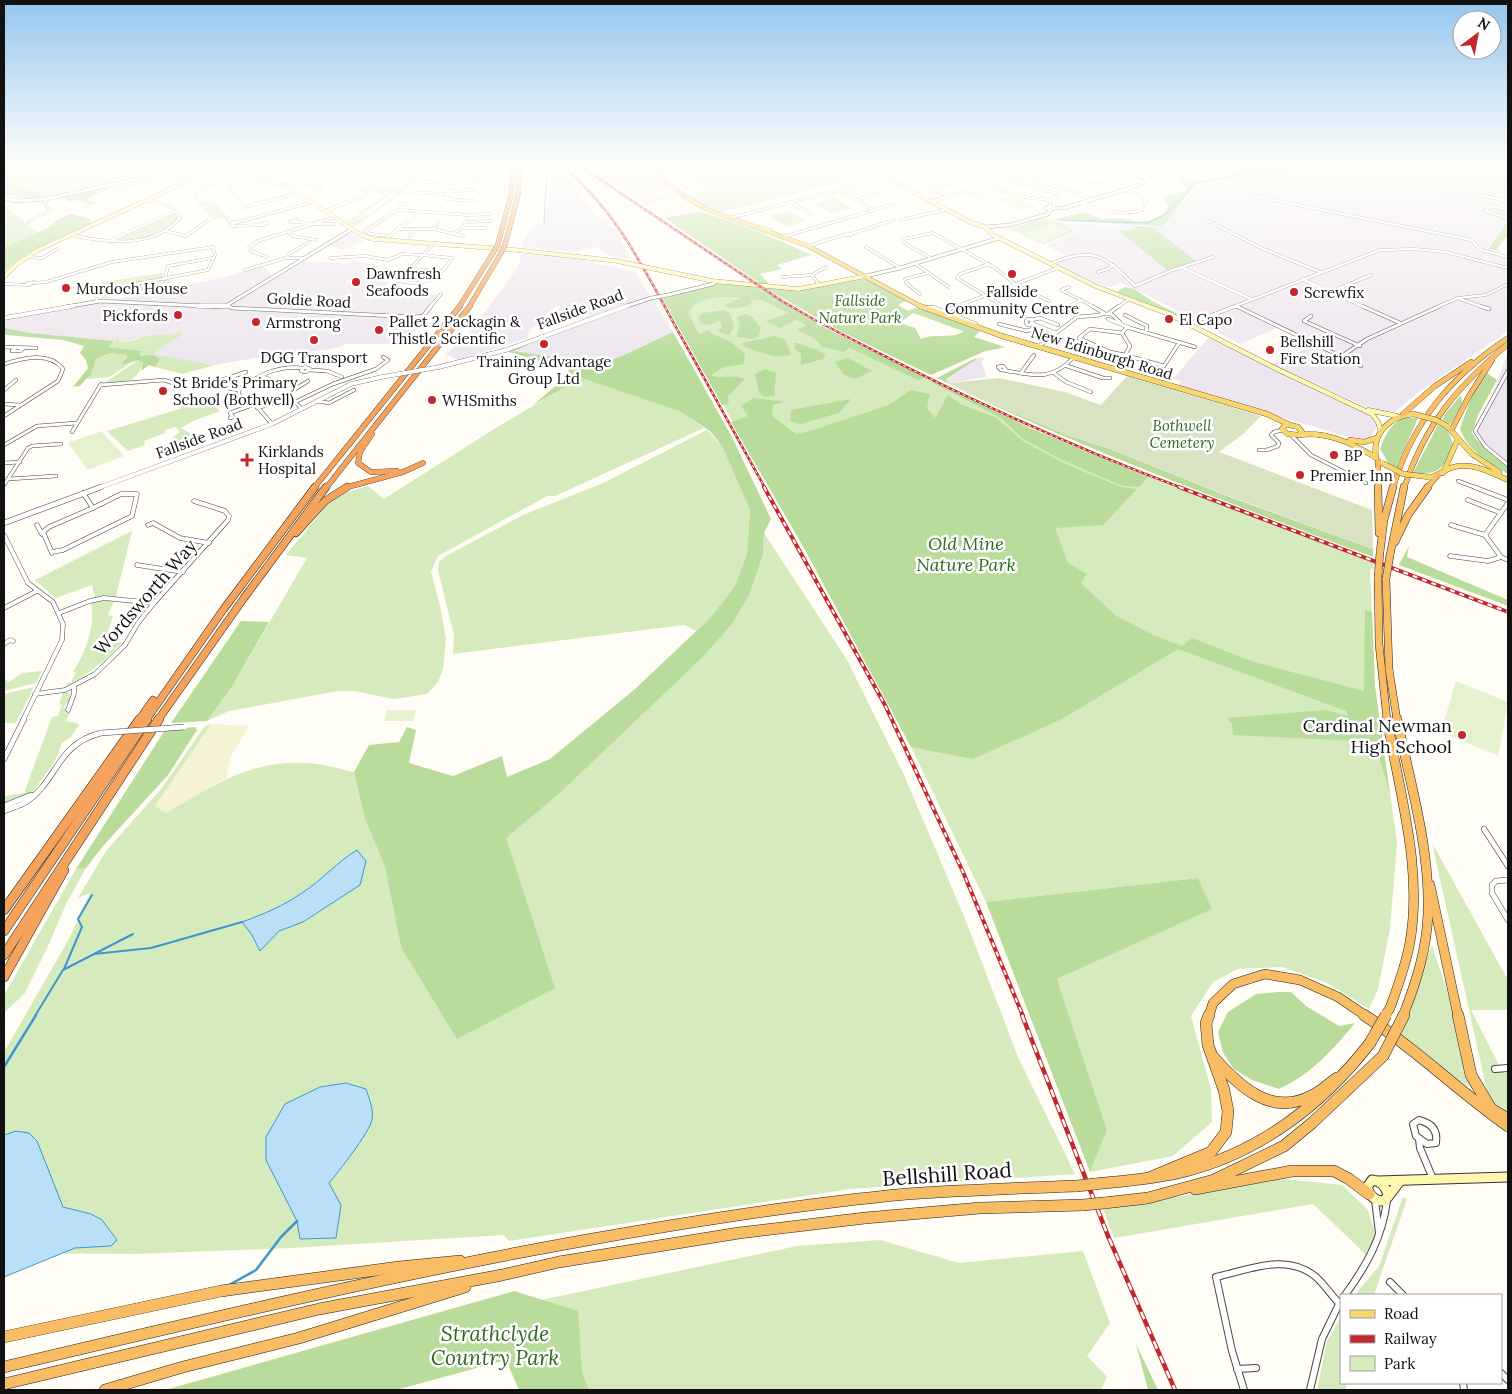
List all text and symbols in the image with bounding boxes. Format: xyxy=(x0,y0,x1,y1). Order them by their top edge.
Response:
north arrow xyxy=(1452,10,1502,60)
text: N xyxy=(1475,13,1493,35)
place label: Dawnfresh Seafoods xyxy=(366,264,441,300)
marker: Fallside Community Centre xyxy=(1006,268,1018,280)
marker: Dawnfresh Seafoods xyxy=(350,276,362,288)
place label: Murdoch House xyxy=(76,279,188,298)
marker: Murdoch House xyxy=(60,282,72,294)
place label: Fallside Community Centre xyxy=(945,282,1079,318)
place label: Screwfix xyxy=(1304,283,1364,302)
street label: Fallside Road xyxy=(534,285,626,333)
marker: Screwfix xyxy=(1288,286,1300,298)
street label: Goldie Road xyxy=(266,288,352,312)
park label: Fallside Nature Park xyxy=(819,291,902,327)
place label: Pickfords xyxy=(103,306,168,325)
marker: Pickfords xyxy=(172,309,184,321)
place label: El Capo xyxy=(1179,310,1233,329)
place label: Pallet 2 Packagin & Thistle Scientific xyxy=(389,312,521,348)
place label: Armstrong xyxy=(265,313,341,332)
marker: El Capo xyxy=(1163,313,1175,325)
marker: Armstrong xyxy=(250,316,262,328)
street label: New Edinburgh Road xyxy=(1029,322,1175,384)
marker: Pallet 2 Packagin & Thistle Scientific xyxy=(373,324,385,336)
place label: Bellshill Fire Station xyxy=(1280,332,1361,368)
marker: DGG Transport xyxy=(308,334,320,346)
marker: Training Advantage Group Ltd xyxy=(538,338,550,350)
marker: Bellshill Fire Station xyxy=(1264,344,1276,356)
place label: DGG Transport xyxy=(260,348,368,367)
place label: Training Advantage Group Ltd xyxy=(477,352,611,388)
place label: St Bride's Primary School (Bothwell) xyxy=(173,373,298,410)
marker: St Bride's Primary School (Bothwell) xyxy=(157,385,169,397)
place label: WHSmiths xyxy=(442,391,517,410)
marker: WHSmiths xyxy=(426,394,438,406)
street label: Fallside Road xyxy=(153,414,245,462)
park label: Bothwell Cemetery xyxy=(1149,416,1215,452)
place label: Kirklands Hospital xyxy=(258,442,324,478)
place label: BP xyxy=(1344,446,1362,465)
marker: BP xyxy=(1328,449,1340,461)
marker: Kirklands Hospital xyxy=(240,453,254,467)
place label: Premier Inn xyxy=(1310,466,1393,485)
marker: Premier Inn xyxy=(1294,469,1306,481)
park label: Old Mine Nature Park xyxy=(916,532,1016,576)
street label: Wordsworth Way xyxy=(89,534,202,659)
place label: Cardinal Newman High School xyxy=(1303,714,1452,758)
marker: Cardinal Newman High School xyxy=(1456,729,1468,741)
street label: Bellshill Road xyxy=(881,1156,1013,1192)
legend xyxy=(1340,1294,1502,1384)
text: Road xyxy=(1384,1304,1419,1323)
park label: Strathclyde Country Park xyxy=(431,1320,559,1371)
text: Railway xyxy=(1384,1329,1437,1348)
text: Park xyxy=(1384,1354,1415,1373)

